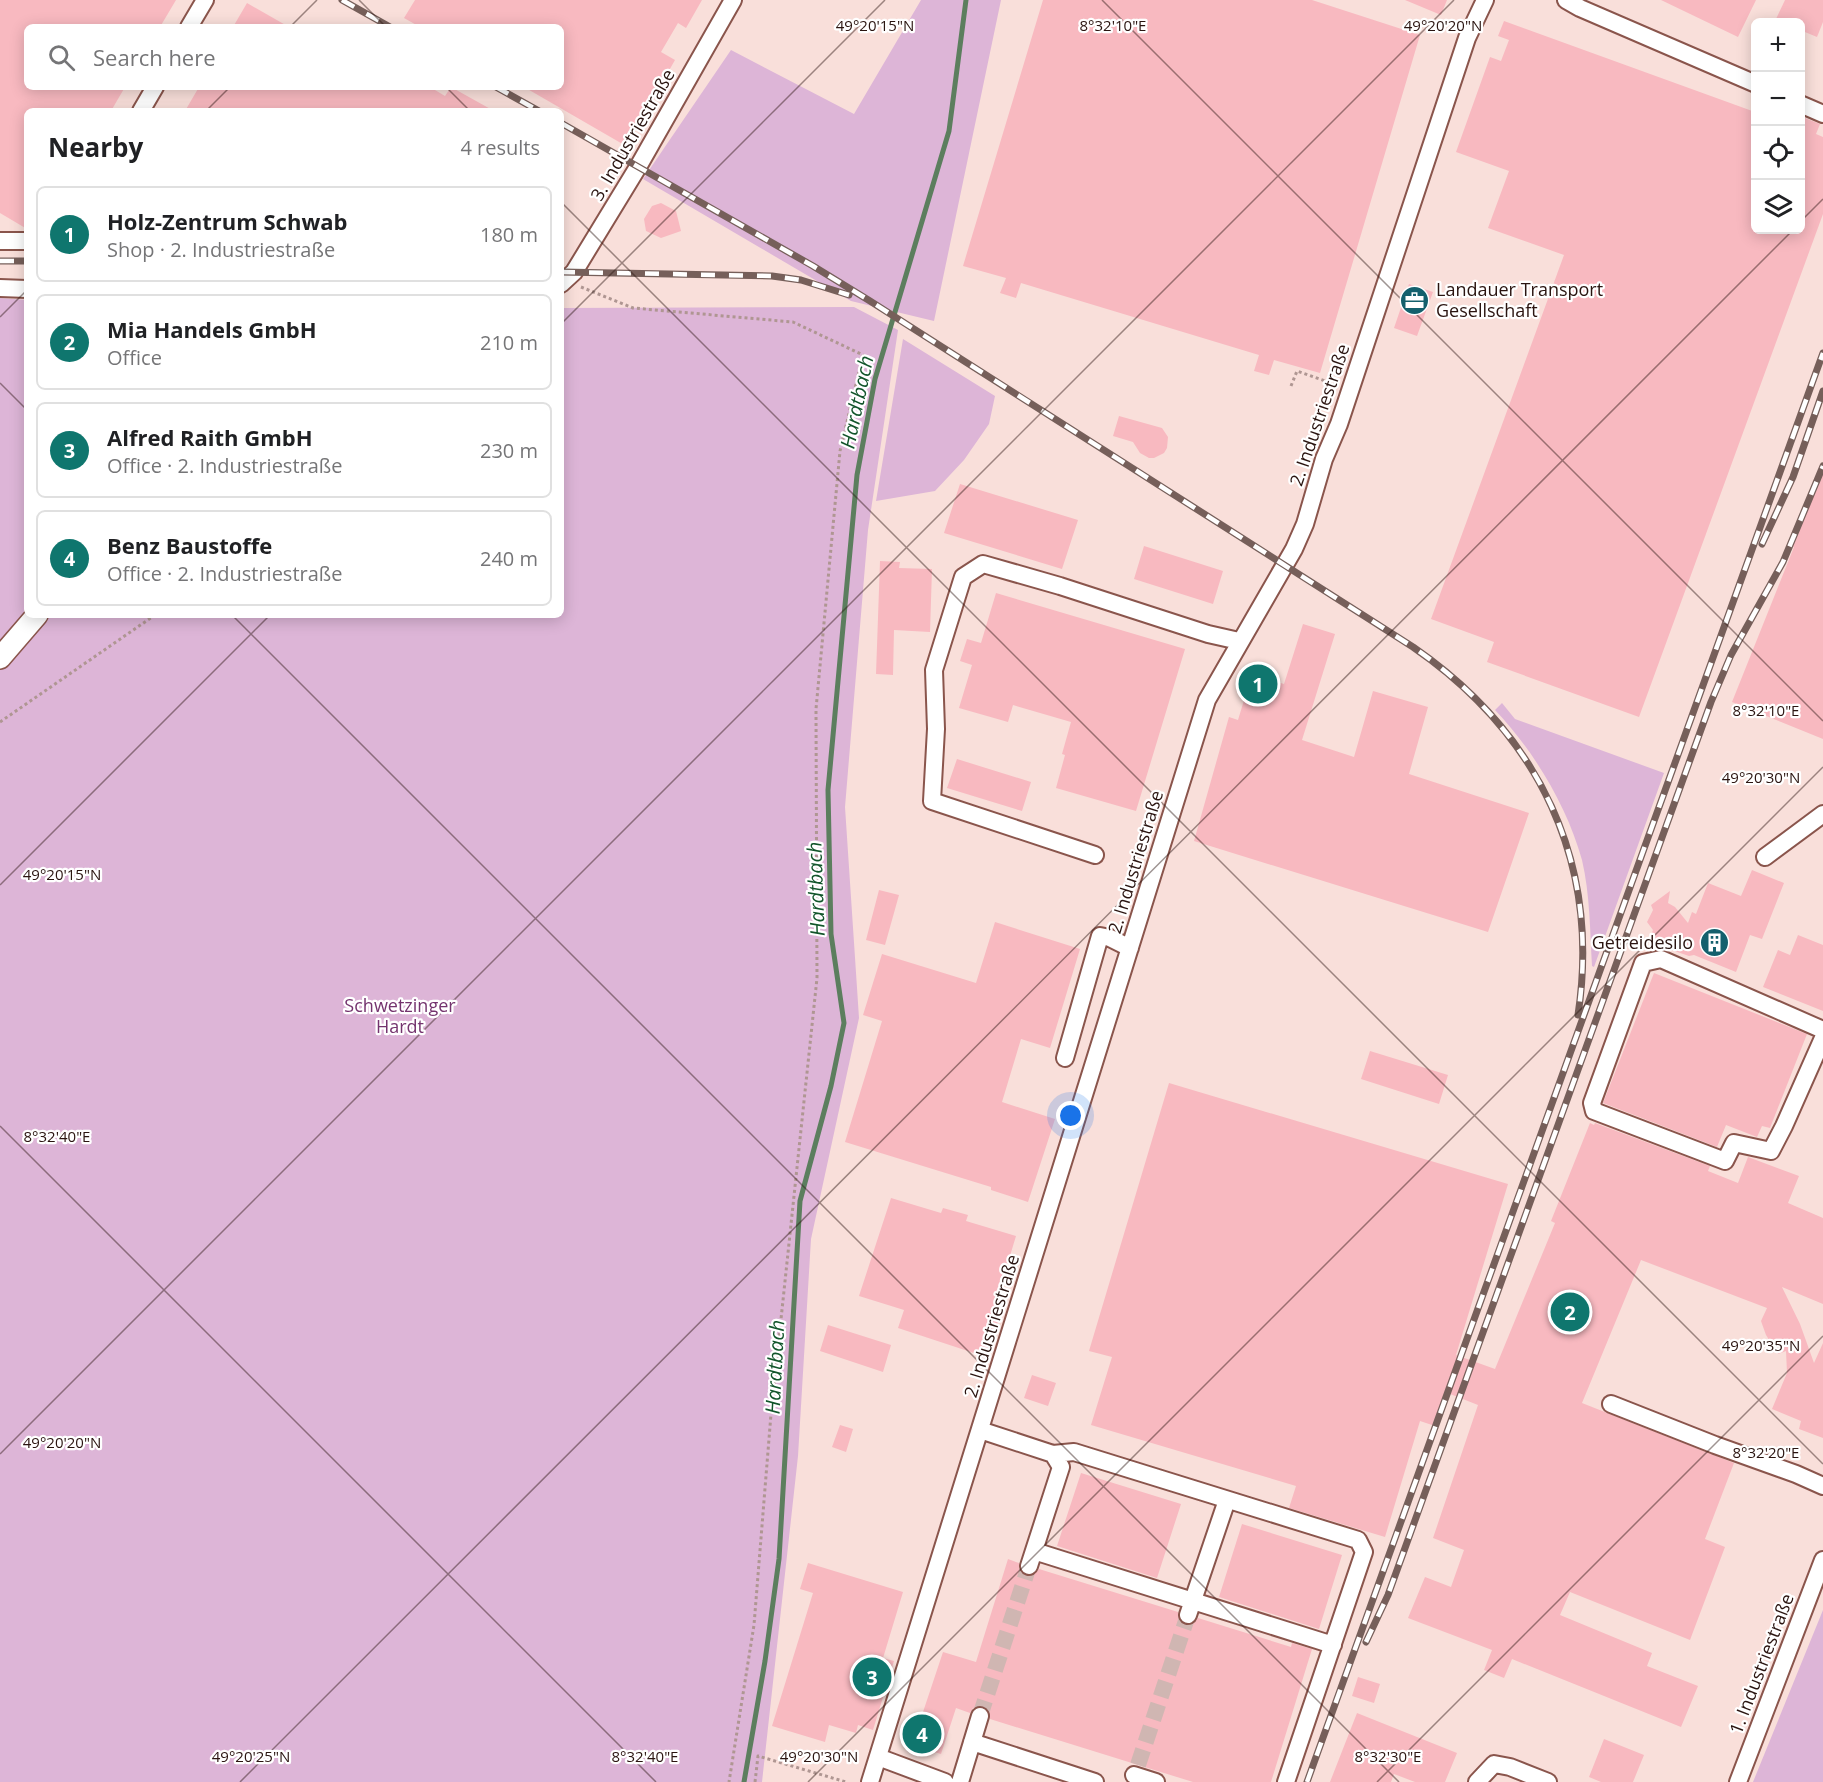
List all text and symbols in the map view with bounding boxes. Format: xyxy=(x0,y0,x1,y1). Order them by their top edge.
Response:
text: 49°20'15"N xyxy=(836,15,914,35)
text: 8°32'10"E xyxy=(1080,15,1146,35)
text: 49°20'20"N xyxy=(1404,15,1482,35)
map controls xyxy=(1751,18,1805,234)
button: + xyxy=(1751,18,1805,72)
search box xyxy=(24,24,564,90)
icon: search xyxy=(45,41,78,74)
text: Search here xyxy=(93,42,216,72)
street label: 3. Industriestraße xyxy=(585,64,680,205)
button: − xyxy=(1751,72,1805,126)
button: locate xyxy=(1751,126,1805,180)
text: Nearby xyxy=(48,129,143,165)
text: 4 results xyxy=(460,134,540,161)
button: layers xyxy=(1751,180,1805,234)
text: Holz-Zentrum Schwab xyxy=(107,206,347,236)
text: 1 xyxy=(64,221,75,248)
text: 180 m xyxy=(480,221,538,248)
text: Shop · 2. Industriestraße xyxy=(107,236,335,263)
place label: Landauer Transport Gesellschaft xyxy=(1436,277,1603,322)
office icon: Landauer Transport Gesellschaft xyxy=(1399,284,1431,316)
text: Mia Handels GmbH xyxy=(107,314,317,344)
text: 2 xyxy=(64,329,75,356)
text: 210 m xyxy=(480,329,538,356)
street label: 2. Industriestraße xyxy=(1284,341,1355,489)
text: Office xyxy=(107,344,162,371)
water label: Hardtbach xyxy=(833,353,880,451)
text: Alfred Raith GmbH xyxy=(107,422,313,452)
text: 3 xyxy=(64,437,75,464)
text: 230 m xyxy=(480,437,538,464)
text: Office · 2. Industriestraße xyxy=(107,452,343,479)
text: Benz Baustoffe xyxy=(107,530,272,560)
text: 4 xyxy=(64,545,75,572)
text: 240 m xyxy=(480,545,538,572)
text: Office · 2. Industriestraße xyxy=(107,560,343,587)
pin: 1 xyxy=(1238,662,1278,706)
text: 8°32'10"E xyxy=(1733,700,1799,720)
text: 49°20'30"N xyxy=(1722,767,1800,787)
street label: 2. Industriestraße xyxy=(1102,787,1168,936)
water label: Hardtbach xyxy=(800,841,831,937)
text: 49°20'15"N xyxy=(23,864,101,884)
building icon: Getreidesilo xyxy=(1698,927,1730,959)
place label: Getreidesilo xyxy=(1592,930,1693,954)
park label: Schwetzinger Hardt xyxy=(344,993,456,1038)
your location xyxy=(1056,1101,1085,1130)
text: 8°32'40"E xyxy=(24,1126,90,1146)
street label: 2. Industriestraße xyxy=(958,1251,1024,1400)
pin: 2 xyxy=(1550,1290,1590,1334)
water label: Hardtbach xyxy=(759,1319,790,1415)
text: 49°20'35"N xyxy=(1722,1335,1800,1355)
text: 49°20'20"N xyxy=(23,1432,101,1452)
text: 8°32'20"E xyxy=(1733,1442,1799,1462)
street label: 1. Industriestraße xyxy=(1723,1590,1799,1737)
pin: 3 xyxy=(852,1654,892,1700)
pin: 4 xyxy=(902,1712,942,1756)
text: 49°20'25"N xyxy=(212,1746,290,1766)
text: 8°32'40"E xyxy=(612,1746,678,1766)
text: 49°20'30"N xyxy=(780,1746,858,1766)
text: 8°32'30"E xyxy=(1355,1746,1421,1766)

